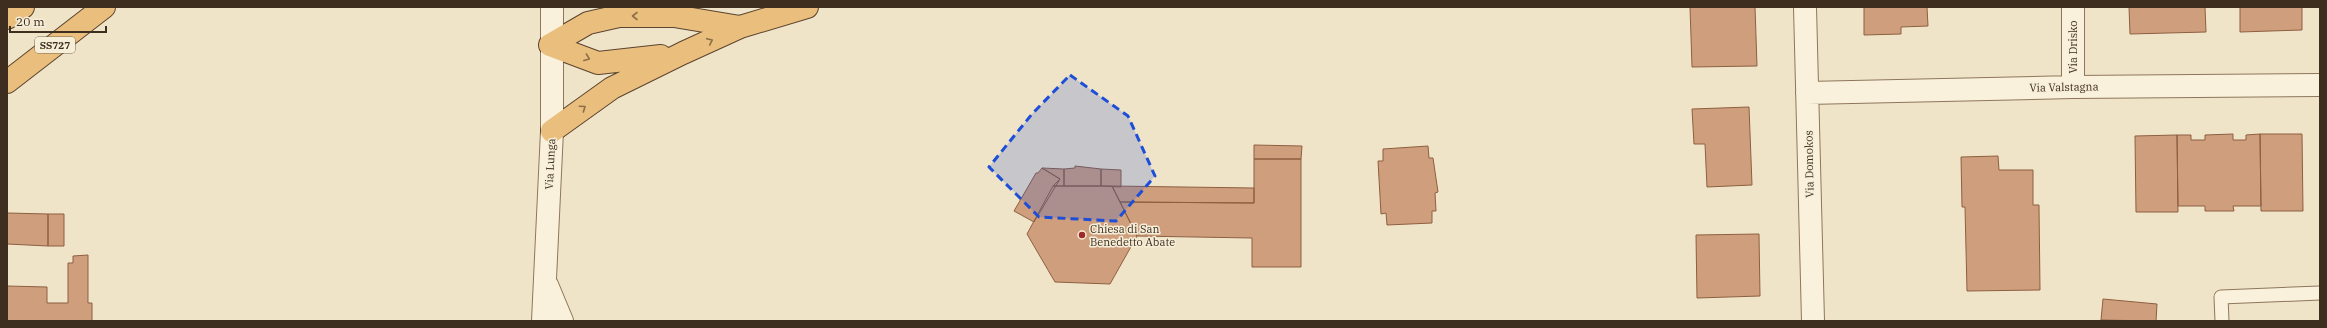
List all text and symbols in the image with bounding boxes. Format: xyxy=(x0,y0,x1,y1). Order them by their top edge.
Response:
scale bar xyxy=(10,8,106,34)
one-way arrow xyxy=(632,12,638,20)
text: 20 m xyxy=(16,14,45,29)
street label: Via Drisko xyxy=(2066,20,2080,74)
road number: SS727 xyxy=(35,37,75,53)
one-way arrow xyxy=(706,38,713,46)
one-way arrow xyxy=(583,54,590,62)
street label: Via Valstagna xyxy=(2029,79,2099,95)
one-way arrow xyxy=(579,106,586,113)
street label: Via Domokos xyxy=(1801,130,1817,198)
street label: Via Lunga xyxy=(542,138,558,190)
place label: Chiesa di San Benedetto Abate xyxy=(1090,222,1175,249)
marker: Chiesa di San Benedetto Abate xyxy=(1077,230,1087,240)

